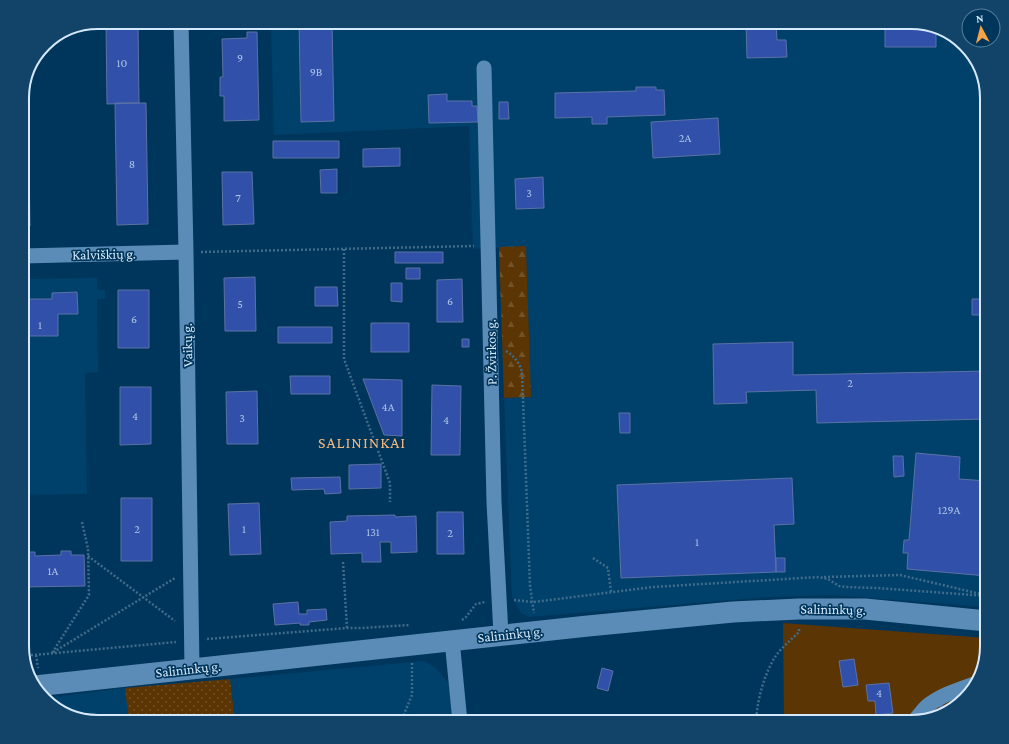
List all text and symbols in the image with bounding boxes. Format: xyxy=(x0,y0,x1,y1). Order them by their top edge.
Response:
north arrow xyxy=(961,8,1001,48)
text: N xyxy=(975,12,985,24)
house number: 9 xyxy=(237,51,243,65)
house number: 10 xyxy=(117,56,128,70)
house number: 9B xyxy=(310,65,323,79)
house number: 2A xyxy=(679,131,691,145)
house number: 8 xyxy=(129,157,135,171)
house number: 3 xyxy=(526,186,532,200)
house number: 7 xyxy=(235,191,241,205)
street label: Kalviškių g. xyxy=(72,245,136,263)
house number: 6 xyxy=(447,294,453,308)
house number: 5 xyxy=(237,297,243,311)
house number: 6 xyxy=(131,312,137,326)
house number: 1 xyxy=(38,318,42,332)
street label: P. Žvirkos g. xyxy=(482,319,500,385)
street label: Vaikų g. xyxy=(179,323,195,367)
house number: 2 xyxy=(847,376,853,390)
house number: 4A xyxy=(382,400,395,414)
house number: 4 xyxy=(132,409,138,423)
house number: 3 xyxy=(239,411,245,425)
house number: 4 xyxy=(443,413,449,427)
district label: SALININKAI xyxy=(318,434,406,451)
house number: 129A xyxy=(938,503,960,517)
house number: 2 xyxy=(134,522,140,536)
house number: 1 xyxy=(242,522,246,536)
house number: 131 xyxy=(366,525,380,539)
house number: 2 xyxy=(447,526,453,540)
house number: 1 xyxy=(695,535,699,549)
house number: 1A xyxy=(48,564,59,578)
street label: Salininkų g. xyxy=(800,600,866,618)
street label: Salininkų g. xyxy=(477,623,543,645)
street label: Salininkų g. xyxy=(155,658,221,680)
house number: 4 xyxy=(876,686,882,700)

